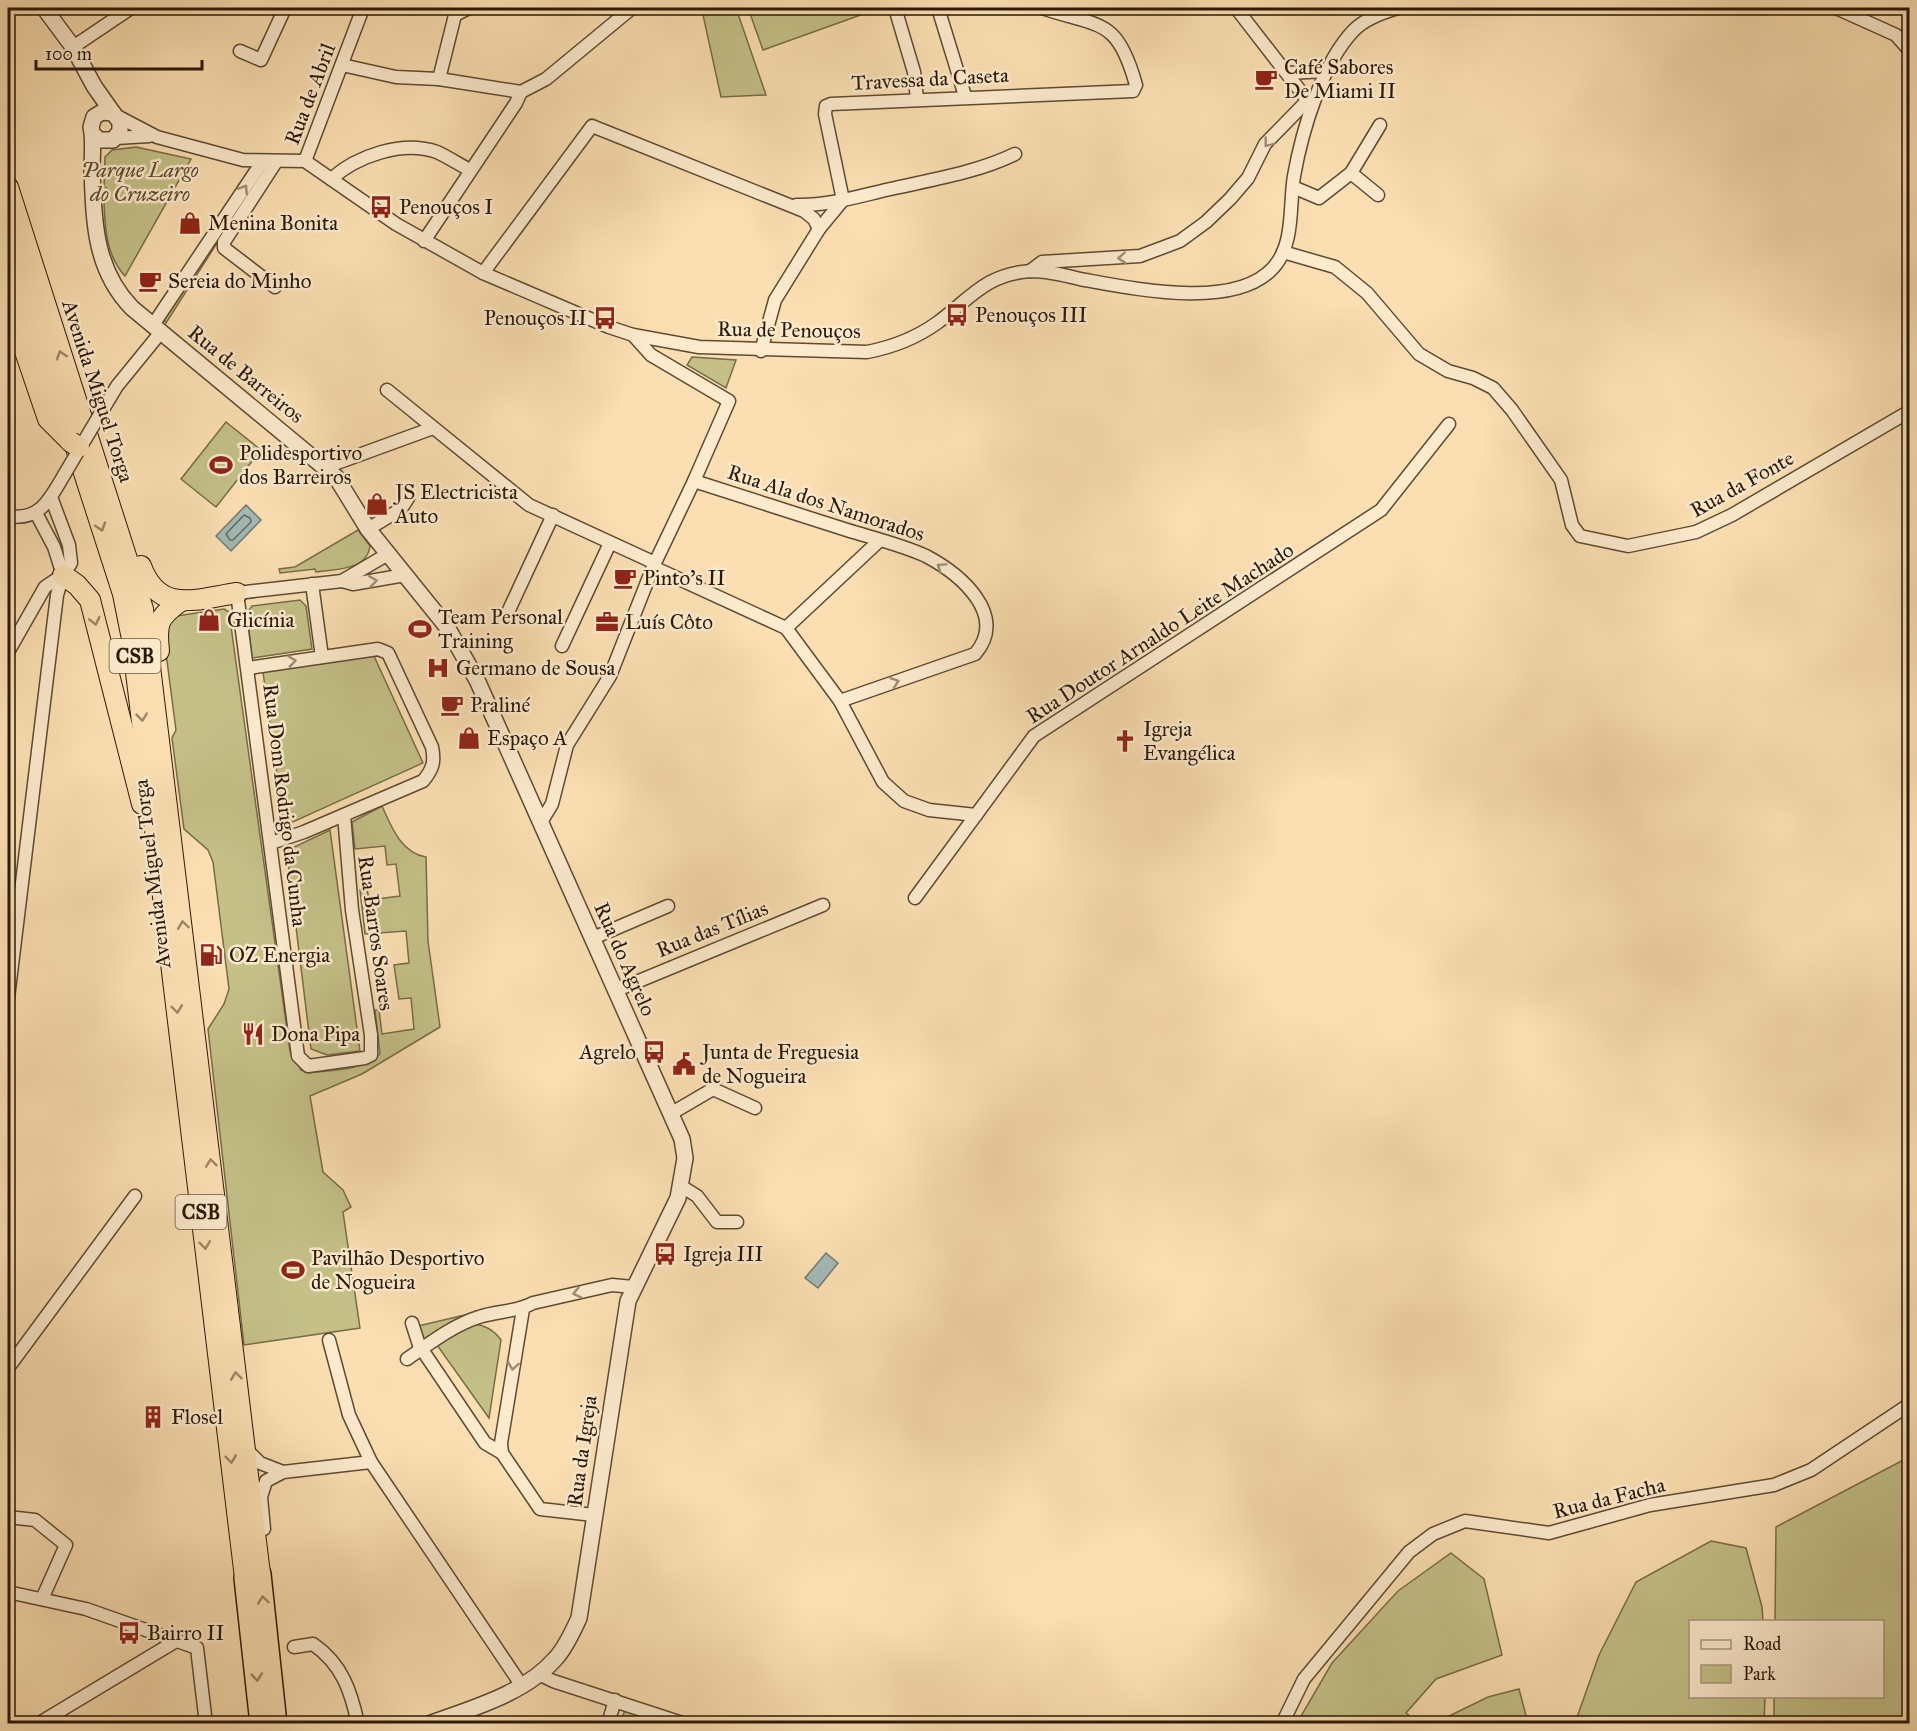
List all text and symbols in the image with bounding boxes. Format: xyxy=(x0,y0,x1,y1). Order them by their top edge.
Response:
scale bar xyxy=(36,33,202,71)
street label: Rua de Abril xyxy=(279,39,341,148)
text: 100 m xyxy=(45,43,92,65)
place label: Café Sabores De Miami II xyxy=(1284,54,1396,104)
street label: Travessa da Caseta xyxy=(851,62,1009,96)
cafe icon: Café Sabores De Miami II xyxy=(1253,66,1279,92)
one-way arrow xyxy=(1264,136,1275,147)
park label: Parque Largo do Cruzeiro xyxy=(81,157,199,207)
one-way arrow xyxy=(237,185,248,196)
bus stop icon: Penouços I xyxy=(368,194,394,220)
place label: Penouços I xyxy=(399,194,493,220)
shop icon: Menina Bonita xyxy=(177,210,203,236)
place label: Menina Bonita xyxy=(208,210,338,236)
one-way arrow xyxy=(1117,251,1126,264)
cafe icon: Sereia do Minho xyxy=(137,268,163,294)
place label: Sereia do Minho xyxy=(168,268,312,294)
street label: Avenida Miguel Torga xyxy=(56,296,140,486)
bus stop icon: Penouços III xyxy=(944,302,970,328)
place label: Penouços III xyxy=(975,302,1087,328)
place label: Penouços II xyxy=(484,305,587,331)
bus stop icon: Penouços II xyxy=(592,305,618,331)
street label: Rua de Penouços xyxy=(717,316,861,344)
street label: Rua de Barreiros xyxy=(183,319,309,429)
one-way arrow xyxy=(56,350,69,361)
place label: Polidesportivo dos Barreiros xyxy=(239,440,362,490)
street label: Rua da Fonte xyxy=(1686,445,1799,523)
sports icon: Polidesportivo dos Barreiros xyxy=(208,452,234,478)
street label: Rua Ala dos Namorados xyxy=(724,459,928,547)
place label: JS Electricista Auto xyxy=(393,479,518,529)
shop icon: JS Electricista Auto xyxy=(364,491,390,517)
one-way arrow xyxy=(94,521,106,532)
street label: Rua Doutor Arnaldo Leite Machado xyxy=(1021,537,1299,729)
one-way arrow xyxy=(937,563,948,574)
cafe icon: Pinto's II xyxy=(612,565,638,591)
place label: Pinto's II xyxy=(643,565,726,591)
one-way arrow xyxy=(369,576,378,588)
place label: Team Personal Training xyxy=(438,604,563,654)
shop icon: Glicínia xyxy=(196,607,222,633)
place label: Glicínia xyxy=(227,607,294,633)
office icon: Luís Côto xyxy=(594,609,620,635)
place label: Luís Côto xyxy=(625,609,713,635)
one-way arrow xyxy=(88,615,101,625)
sports icon: Team Personal Training xyxy=(407,616,433,642)
road number: CSB xyxy=(110,639,160,673)
hospital icon: Germano de Sousa xyxy=(425,655,451,681)
place label: Germano de Sousa xyxy=(456,655,616,681)
one-way arrow xyxy=(288,656,297,668)
one-way arrow xyxy=(889,676,900,689)
street label: Rua Dom Rodrigo da Cunha xyxy=(257,682,313,928)
cafe icon: Praliné xyxy=(439,692,465,718)
place label: Praliné xyxy=(470,692,530,718)
one-way arrow xyxy=(135,712,148,721)
place label: Igreja Evangélica xyxy=(1143,716,1236,766)
shop icon: Espaço A xyxy=(456,725,482,751)
place label: Espaço A xyxy=(487,725,567,751)
church icon: Igreja Evangélica xyxy=(1112,728,1138,754)
street label: Avenida Miguel Torga xyxy=(127,778,177,971)
street label: Rua Barros Soares xyxy=(352,854,400,1012)
street label: Rua das Tílias xyxy=(652,895,772,963)
street label: Rua do Agrelo xyxy=(588,898,662,1020)
one-way arrow xyxy=(177,921,190,930)
fuel station icon: OZ Energia xyxy=(198,942,224,968)
place label: OZ Energia xyxy=(229,942,330,968)
one-way arrow xyxy=(170,1005,183,1014)
restaurant icon: Dona Pipa xyxy=(240,1021,266,1047)
place label: Dona Pipa xyxy=(271,1021,360,1047)
place label: Agrelo xyxy=(578,1039,636,1065)
bus stop icon: Agrelo xyxy=(641,1039,667,1065)
place label: Junta de Freguesia de Nogueira xyxy=(700,1039,859,1089)
public building icon: Junta de Freguesia de Nogueira xyxy=(671,1051,697,1077)
one-way arrow xyxy=(205,1158,218,1167)
road number: CSB xyxy=(176,1195,226,1229)
one-way arrow xyxy=(198,1240,211,1249)
bus stop icon: Igreja III xyxy=(652,1241,678,1267)
place label: Igreja III xyxy=(683,1241,764,1267)
place label: Pavilhão Desportivo de Nogueira xyxy=(311,1245,485,1295)
sports icon: Pavilhão Desportivo de Nogueira xyxy=(280,1257,306,1283)
one-way arrow xyxy=(572,1286,582,1299)
one-way arrow xyxy=(507,1361,520,1371)
one-way arrow xyxy=(230,1371,243,1380)
street label: Rua da Igreja xyxy=(561,1394,603,1508)
building icon: Flosel xyxy=(140,1404,166,1430)
place label: Flosel xyxy=(171,1404,223,1430)
one-way arrow xyxy=(224,1454,237,1464)
street label: Rua da Facha xyxy=(1550,1471,1668,1524)
one-way arrow xyxy=(257,1595,270,1605)
bus stop icon: Bairro II xyxy=(116,1620,142,1646)
place label: Bairro II xyxy=(147,1620,224,1646)
legend xyxy=(1689,1620,1884,1698)
text: Road xyxy=(1743,1633,1781,1655)
text: Park xyxy=(1743,1663,1776,1685)
one-way arrow xyxy=(250,1673,263,1682)

